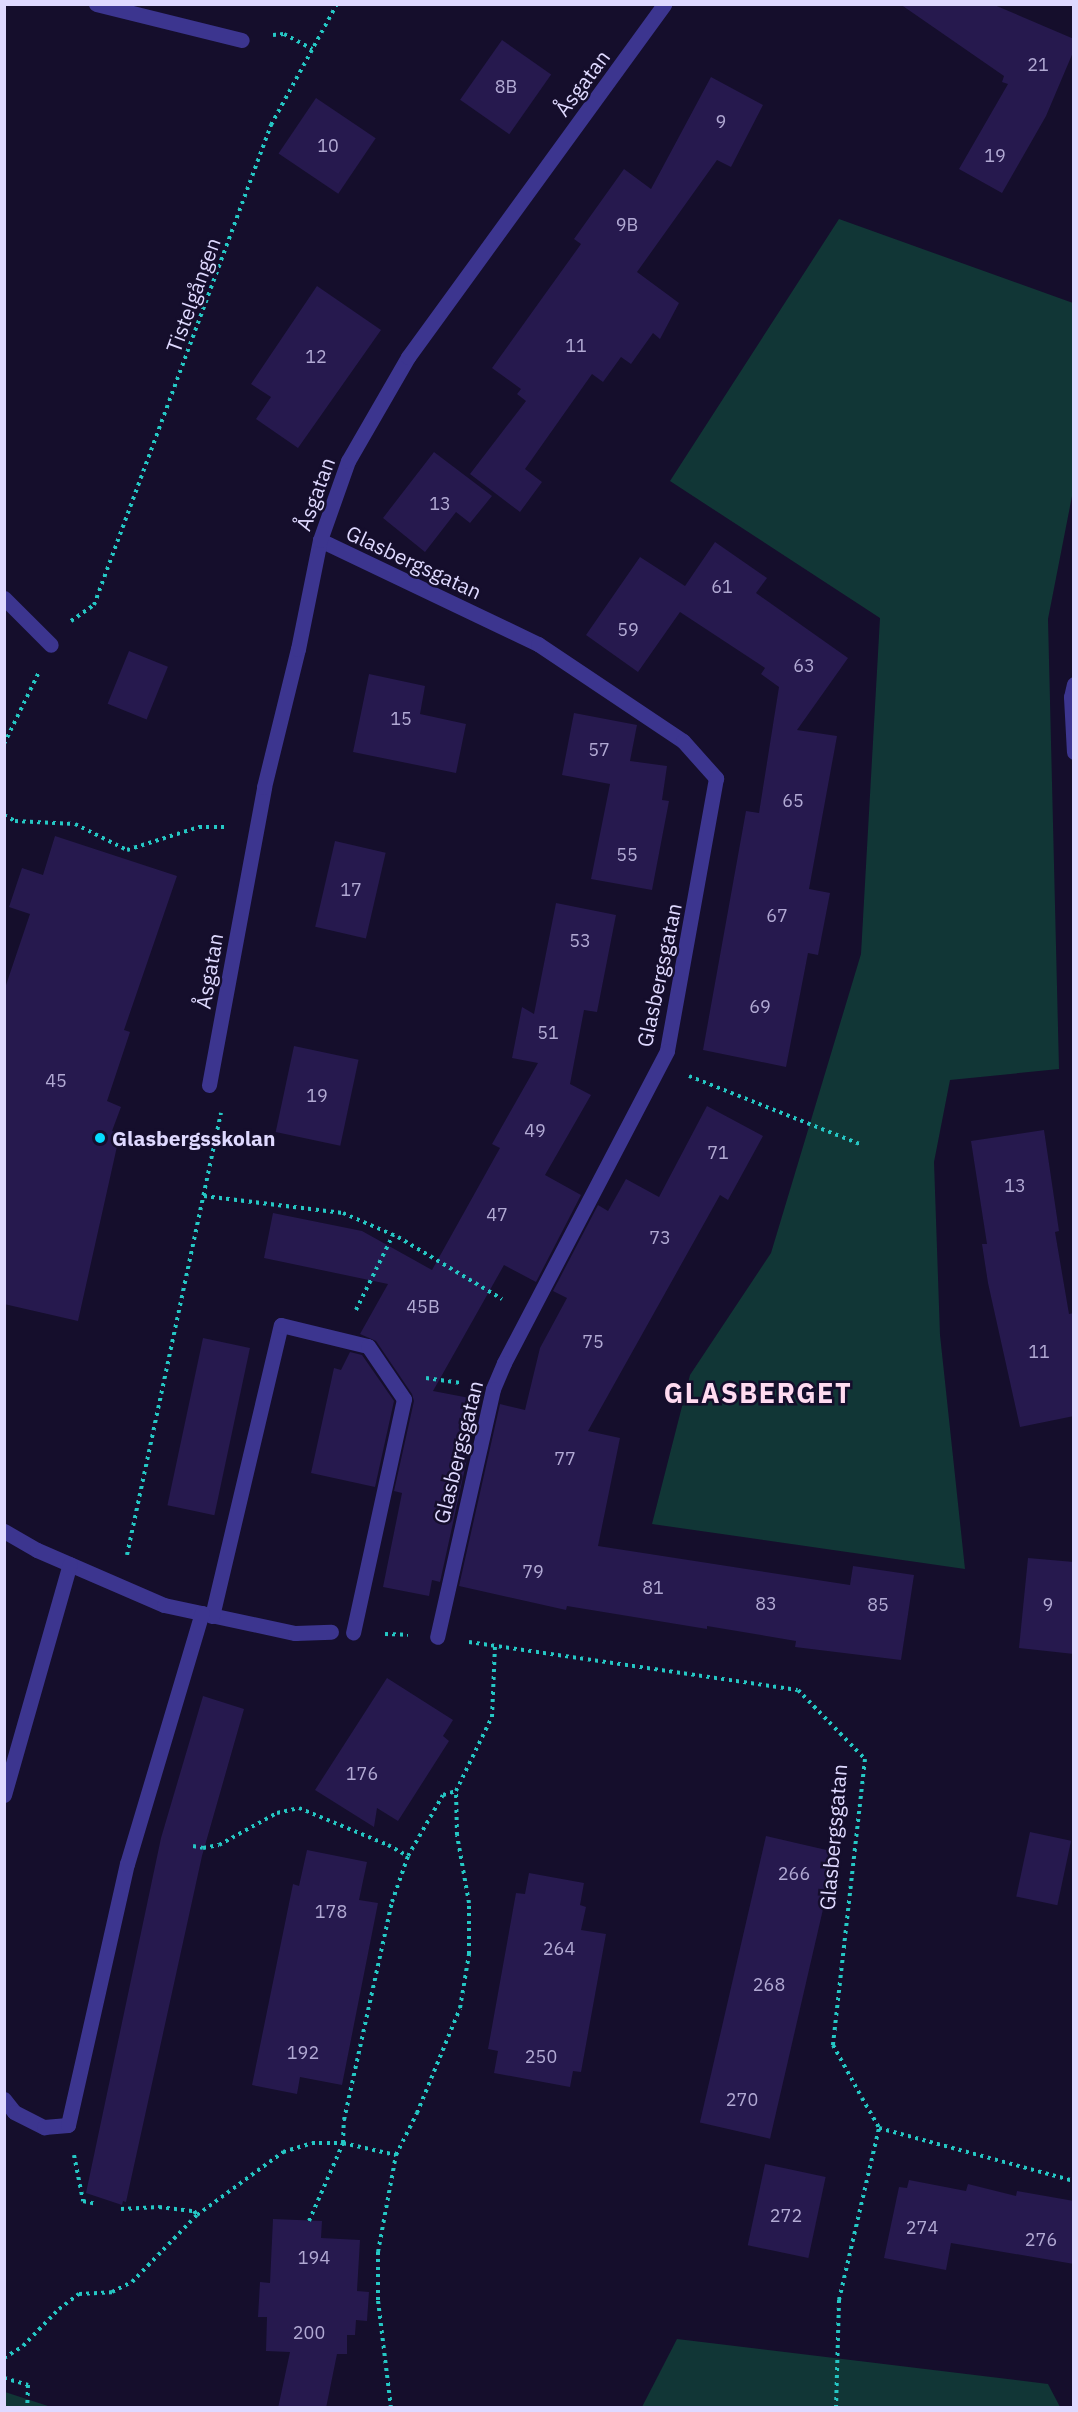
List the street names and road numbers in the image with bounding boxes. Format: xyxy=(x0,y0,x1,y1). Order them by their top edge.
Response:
street label: Åsgatan xyxy=(549,45,615,121)
street label: Tistelgången xyxy=(161,234,225,356)
street label: Åsgatan xyxy=(290,454,340,534)
street label: Glasbergsgatan xyxy=(342,520,486,604)
street label: Glasbergsgatan xyxy=(631,901,687,1049)
street label: Åsgatan xyxy=(190,931,228,1011)
street label: Glasbergsgatan xyxy=(428,1378,488,1526)
street label: Glasbergsgatan xyxy=(814,1763,852,1911)

